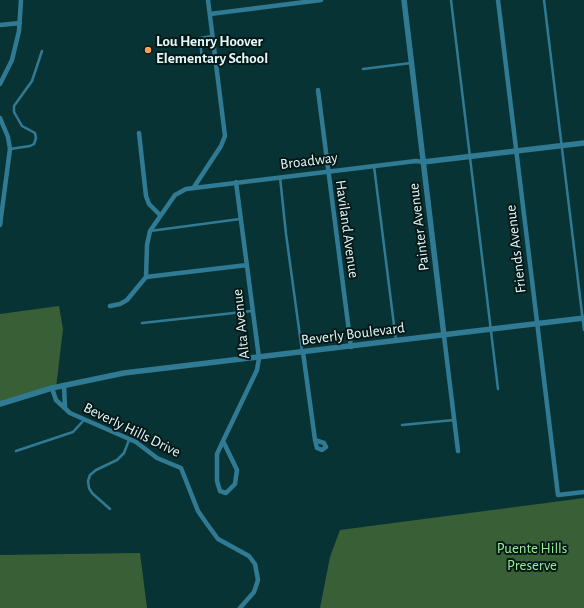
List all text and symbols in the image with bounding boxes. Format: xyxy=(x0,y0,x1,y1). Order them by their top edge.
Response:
place label: Lou Henry Hoover Elementary School xyxy=(156,32,268,67)
marker: Lou Henry Hoover Elementary School xyxy=(143,45,153,55)
street label: Broadway xyxy=(279,149,339,173)
street label: Haviland Avenue xyxy=(331,179,363,279)
street label: Painter Avenue xyxy=(405,182,433,272)
street label: Friends Avenue xyxy=(502,204,530,294)
street label: Alta Avenue xyxy=(228,288,254,360)
street label: Beverly Boulevard xyxy=(300,319,406,349)
street label: Beverly Hills Drive xyxy=(80,399,184,461)
park label: Puente Hills Preserve xyxy=(497,539,567,574)

